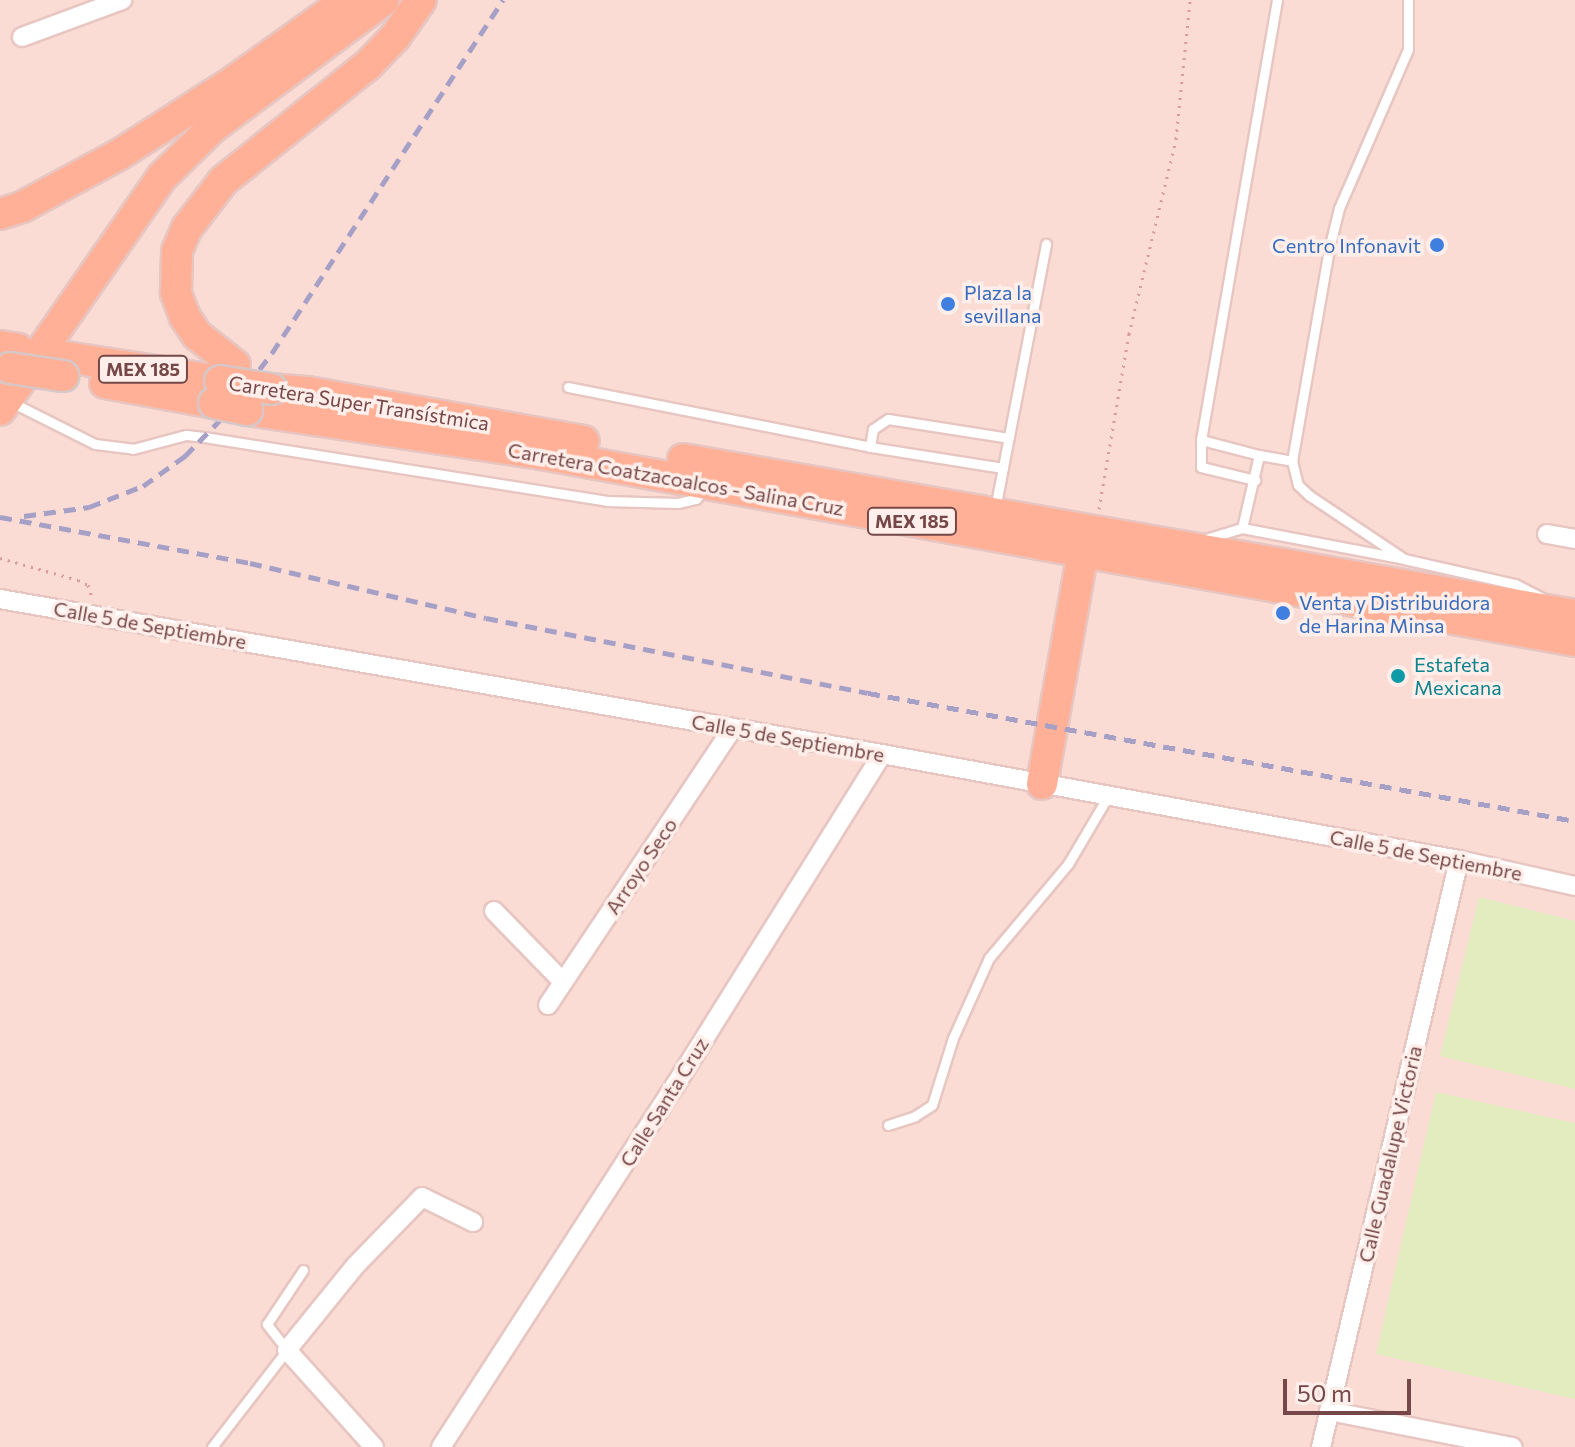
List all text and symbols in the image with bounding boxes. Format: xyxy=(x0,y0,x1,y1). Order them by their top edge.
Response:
place label: Centro Infonavit xyxy=(1272,233,1421,257)
marker: Centro Infonavit xyxy=(1428,236,1446,254)
place label: Plaza la sevillana xyxy=(964,280,1041,327)
marker: Plaza la sevillana xyxy=(939,295,957,313)
road number: MEX 185 xyxy=(97,355,189,383)
street label: Carretera Super Transístmica xyxy=(227,371,491,435)
street label: Carretera Coatzacoalcos - Salina Cruz xyxy=(506,438,846,520)
road number: MEX 185 xyxy=(866,507,958,535)
place label: Venta y Distribuidora de Harina Minsa xyxy=(1299,590,1490,637)
street label: Calle 5 de Septiembre xyxy=(52,596,248,654)
marker: Venta y Distribuidora de Harina Minsa xyxy=(1274,604,1292,622)
place label: Estafeta Mexicana xyxy=(1414,652,1502,699)
marker: Estafeta Mexicana xyxy=(1389,667,1407,685)
street label: Calle 5 de Septiembre xyxy=(690,709,886,767)
street label: Arroyo Seco xyxy=(600,813,682,919)
street label: Calle 5 de Septiembre xyxy=(1328,825,1524,885)
street label: Calle Santa Cruz xyxy=(615,1033,713,1171)
street label: Calle Guadalupe Victoria xyxy=(1353,1043,1427,1265)
scale bar xyxy=(1287,1363,1415,1413)
text: 50 m xyxy=(1297,1378,1352,1407)

